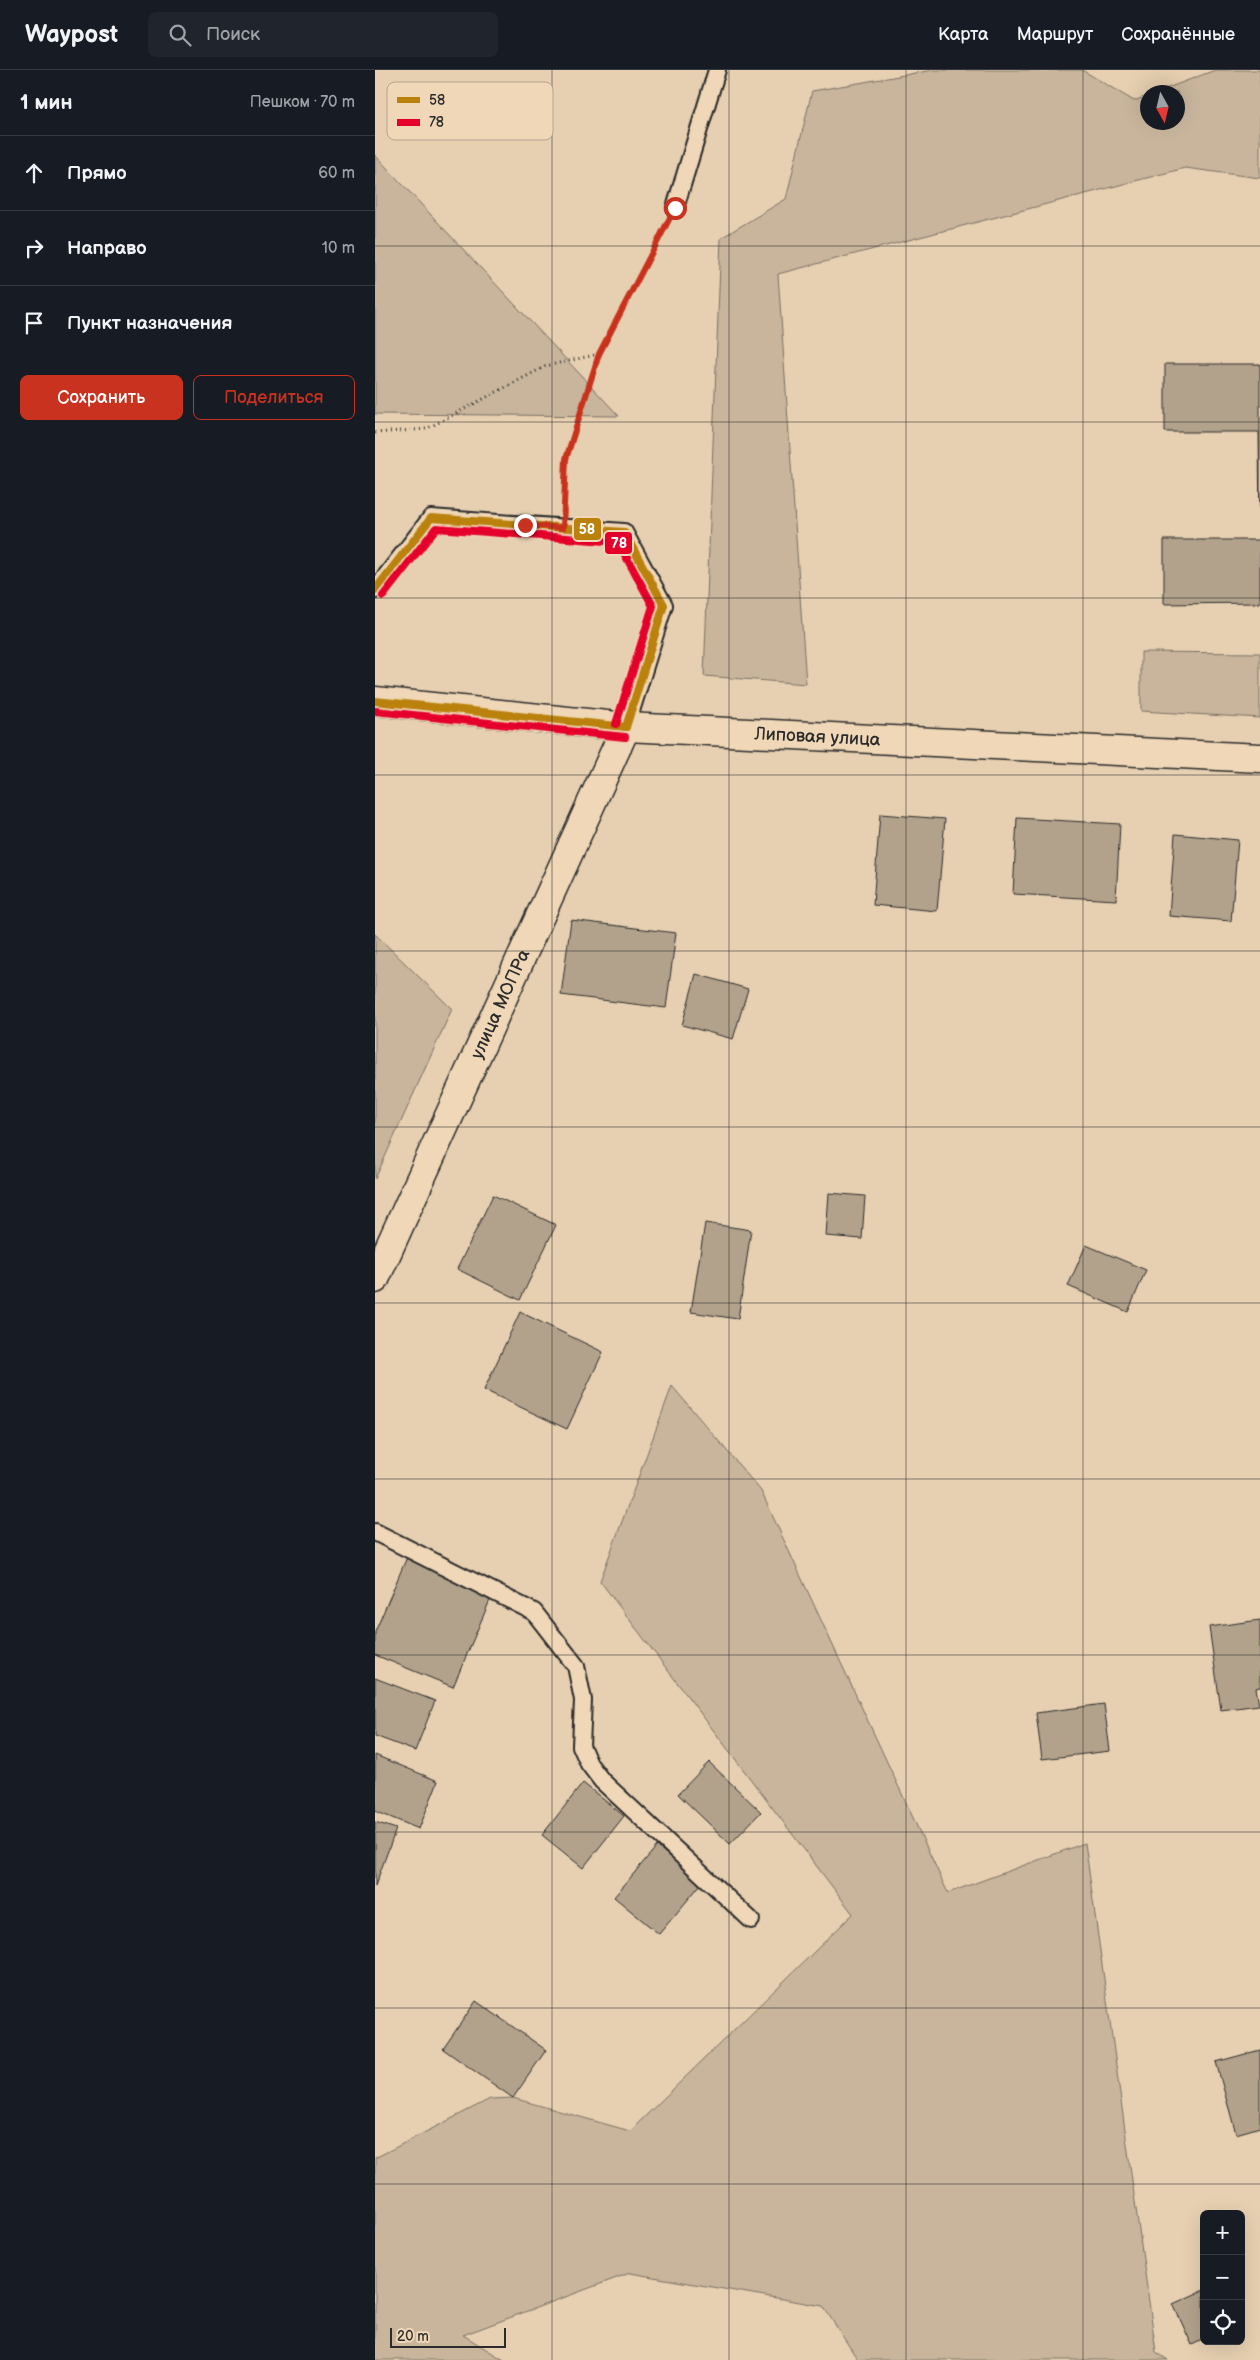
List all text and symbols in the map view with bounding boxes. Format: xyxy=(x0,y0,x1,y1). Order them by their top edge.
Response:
search box xyxy=(148,12,498,57)
text: Waypost xyxy=(25,20,118,49)
icon: search xyxy=(166,21,194,49)
text: Поиск xyxy=(206,23,260,46)
text: Карта xyxy=(938,24,989,45)
text: Маршрут xyxy=(1017,24,1093,45)
text: Сохранённые xyxy=(1121,24,1235,45)
legend xyxy=(387,82,553,140)
north arrow xyxy=(1140,85,1185,130)
text: 1 мин xyxy=(20,90,72,115)
text: 58 xyxy=(429,92,445,109)
text: Пешком · 70 m xyxy=(250,93,355,112)
text: 78 xyxy=(429,114,444,131)
icon: ahead xyxy=(20,159,48,187)
text: Прямо xyxy=(67,162,127,185)
text: 60 m xyxy=(318,164,355,183)
route start xyxy=(664,197,687,220)
icon: right xyxy=(20,234,48,262)
text: Направо xyxy=(67,237,147,260)
text: 10 m xyxy=(322,239,355,258)
icon: arrive xyxy=(20,309,48,337)
text: Пункт назначения xyxy=(67,312,232,335)
button: Сохранить xyxy=(20,375,183,420)
button: Поделиться xyxy=(193,375,355,420)
route end xyxy=(514,514,537,537)
line badge: 58 xyxy=(573,517,602,541)
text: 58 xyxy=(579,521,595,538)
line badge: 78 xyxy=(604,531,633,555)
text: 78 xyxy=(611,535,627,552)
street label: Липовая улица xyxy=(753,723,881,750)
street label: улица МОПРа xyxy=(466,946,534,1062)
map controls xyxy=(1200,2210,1245,2345)
button: + xyxy=(1200,2210,1245,2255)
button: − xyxy=(1200,2255,1245,2300)
button: locate xyxy=(1200,2300,1245,2345)
scale bar xyxy=(390,2325,506,2348)
text: 20 m xyxy=(397,2328,429,2345)

